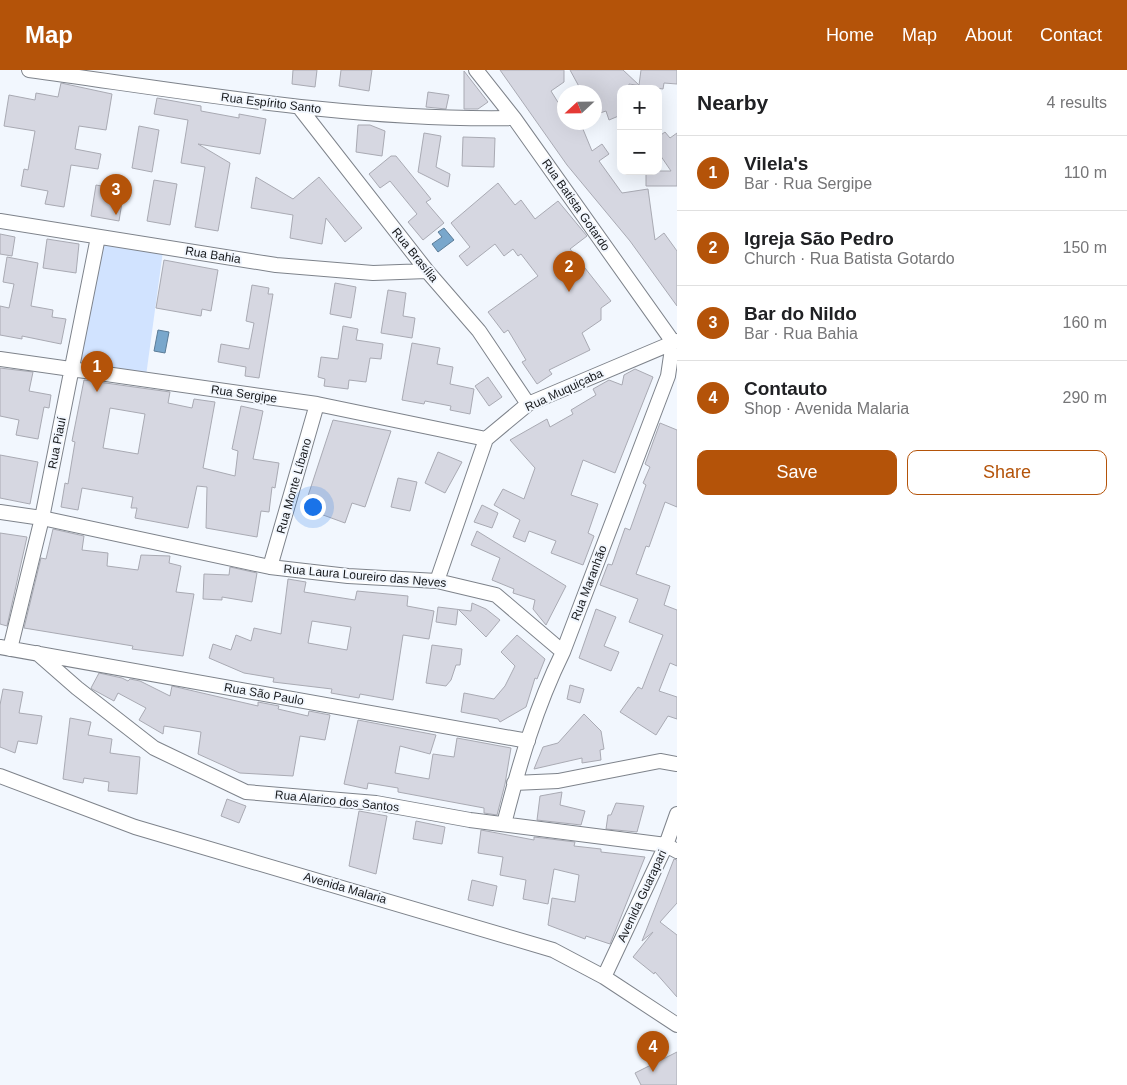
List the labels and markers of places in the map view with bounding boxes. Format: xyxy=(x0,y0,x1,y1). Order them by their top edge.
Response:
pin: 3 xyxy=(100,174,132,215)
pin: 2 xyxy=(553,251,585,292)
pin: 1 xyxy=(81,351,113,392)
pin: 4 xyxy=(637,1031,669,1072)

